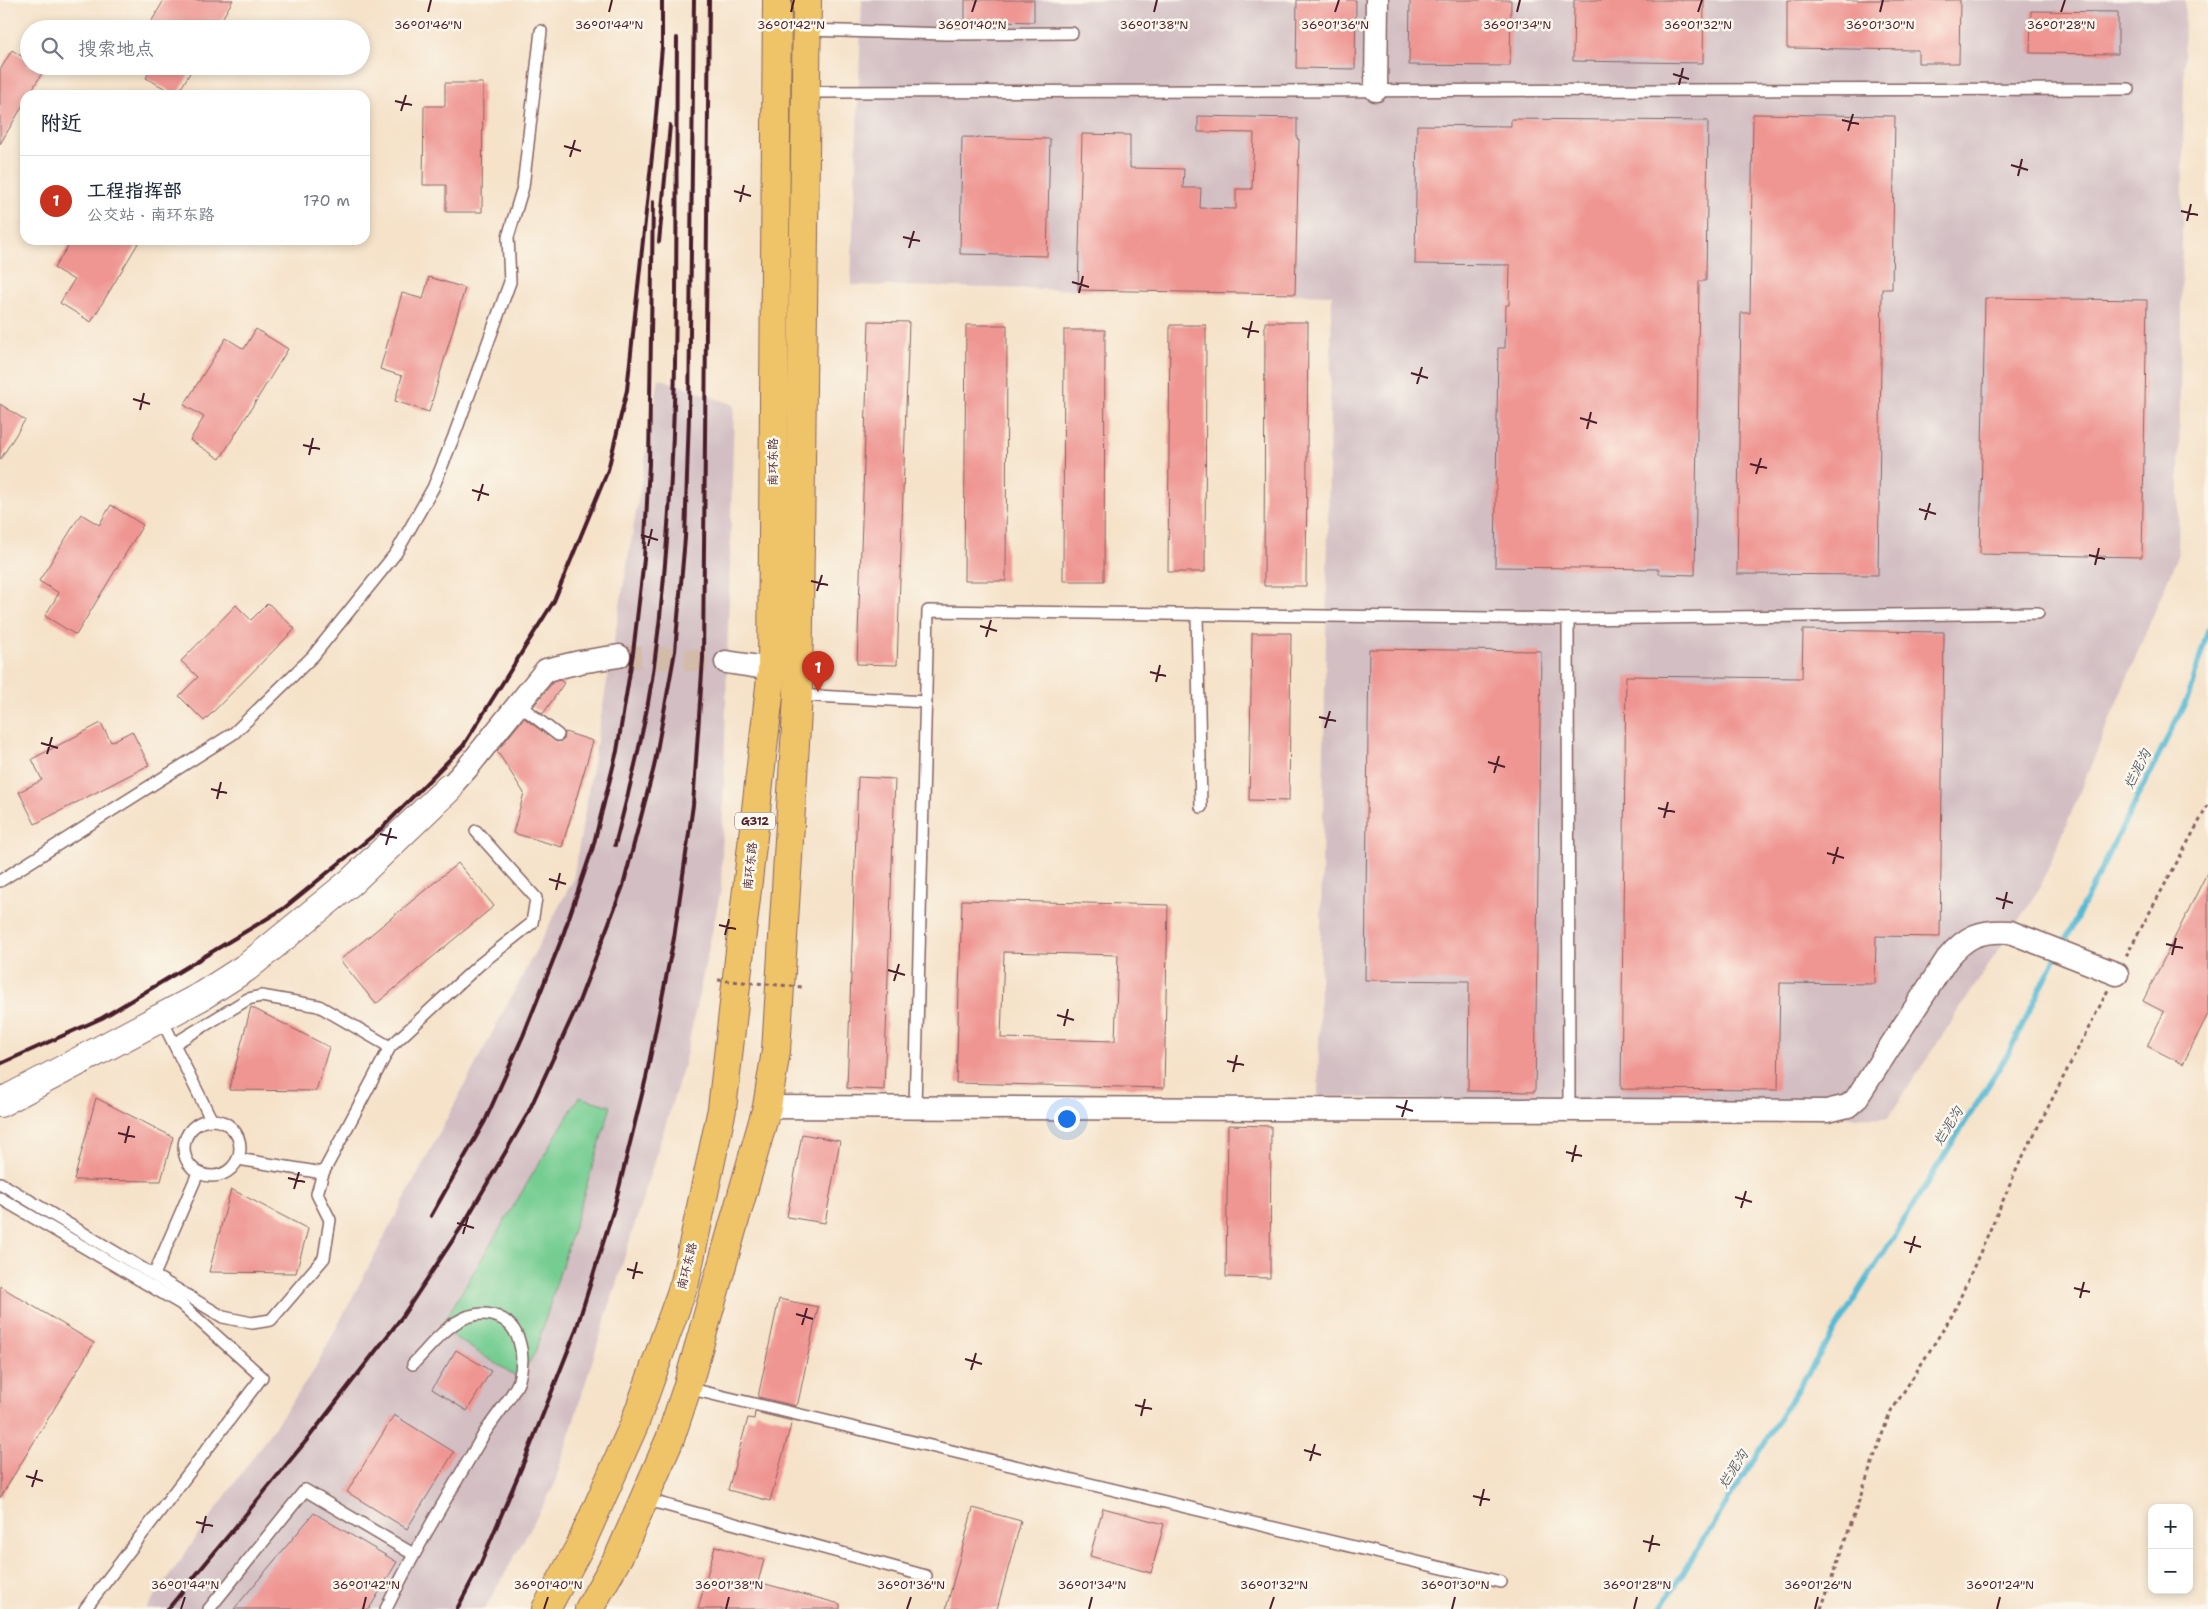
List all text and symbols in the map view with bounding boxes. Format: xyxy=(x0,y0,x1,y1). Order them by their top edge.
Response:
text: 36°01'46"N xyxy=(394,17,462,33)
text: 36°01'44"N xyxy=(575,17,643,33)
text: 36°01'42"N xyxy=(757,17,825,33)
text: 36°01'40"N xyxy=(937,17,1007,33)
text: 36°01'38"N xyxy=(1120,17,1188,33)
text: 36°01'36"N xyxy=(1301,17,1369,33)
text: 36°01'34"N xyxy=(1483,17,1551,33)
text: 36°01'32"N xyxy=(1664,17,1732,33)
text: 36°01'30"N xyxy=(1845,17,1915,33)
text: 36°01'28"N xyxy=(2027,17,2095,33)
search box xyxy=(20,20,370,75)
icon: search xyxy=(38,34,66,62)
text: 搜索地点 xyxy=(78,36,154,61)
text: 附近 xyxy=(40,109,82,137)
text: 工程指挥部 xyxy=(87,178,182,203)
text: 1 xyxy=(52,190,60,211)
text: 170 m xyxy=(303,190,350,211)
text: 公交站 · 南环东路 xyxy=(87,204,214,225)
street label: 南环东路 xyxy=(765,438,781,486)
pin: 1 xyxy=(802,651,834,692)
water label: 烂泥沟 xyxy=(2119,744,2155,792)
road number: G312 xyxy=(735,812,775,829)
street label: 南环东路 xyxy=(740,841,760,891)
water label: 烂泥沟 xyxy=(1929,1102,1968,1149)
your location xyxy=(1054,1106,1080,1132)
street label: 南环东路 xyxy=(673,1241,701,1291)
water label: 烂泥沟 xyxy=(1714,1445,1753,1492)
map controls xyxy=(2148,1504,2193,1594)
button: + xyxy=(2148,1504,2193,1549)
button: − xyxy=(2148,1549,2193,1594)
text: 36°01'44"N xyxy=(151,1577,219,1593)
text: 36°01'42"N xyxy=(332,1577,400,1593)
text: 36°01'40"N xyxy=(513,1577,583,1593)
text: 36°01'38"N xyxy=(695,1577,763,1593)
text: 36°01'36"N xyxy=(877,1577,945,1593)
text: 36°01'34"N xyxy=(1058,1577,1126,1593)
text: 36°01'32"N xyxy=(1240,1577,1308,1593)
text: 36°01'30"N xyxy=(1420,1577,1490,1593)
text: 36°01'28"N xyxy=(1603,1577,1671,1593)
text: 36°01'26"N xyxy=(1784,1577,1852,1593)
text: 36°01'24"N xyxy=(1966,1577,2034,1593)

